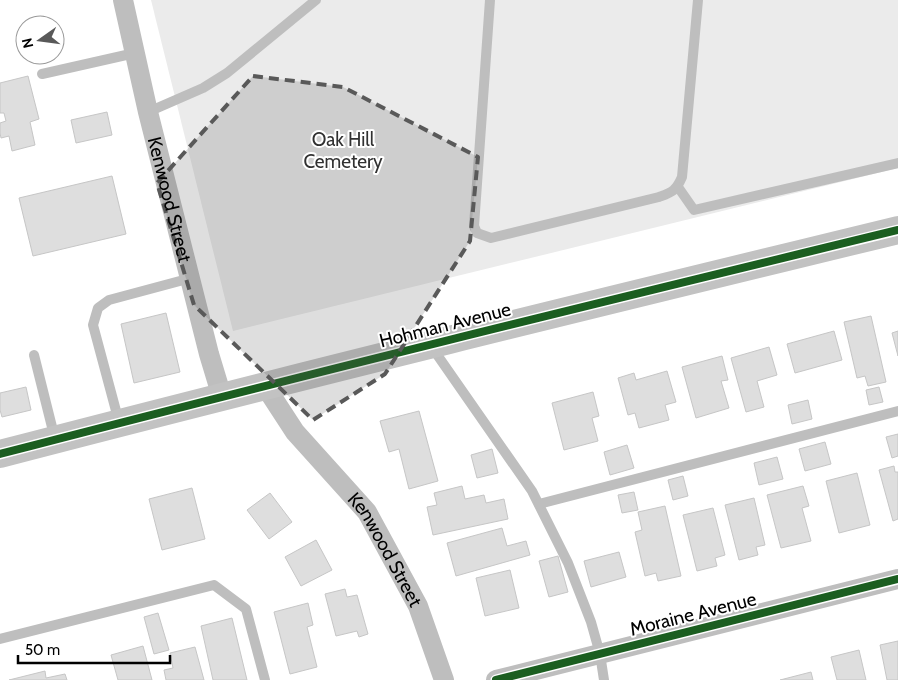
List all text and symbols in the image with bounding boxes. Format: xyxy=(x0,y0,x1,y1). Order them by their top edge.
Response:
north arrow xyxy=(15,15,65,65)
text: N xyxy=(17,36,37,50)
park label: Oak Hill Cemetery xyxy=(303,128,383,173)
street label: Kenwood Street xyxy=(143,134,197,265)
street label: Hohman Avenue xyxy=(377,297,513,352)
street label: Kenwood Street xyxy=(343,487,428,611)
street label: Moraine Avenue xyxy=(627,587,759,641)
scale bar xyxy=(18,632,170,664)
text: 50 m xyxy=(25,641,60,659)

